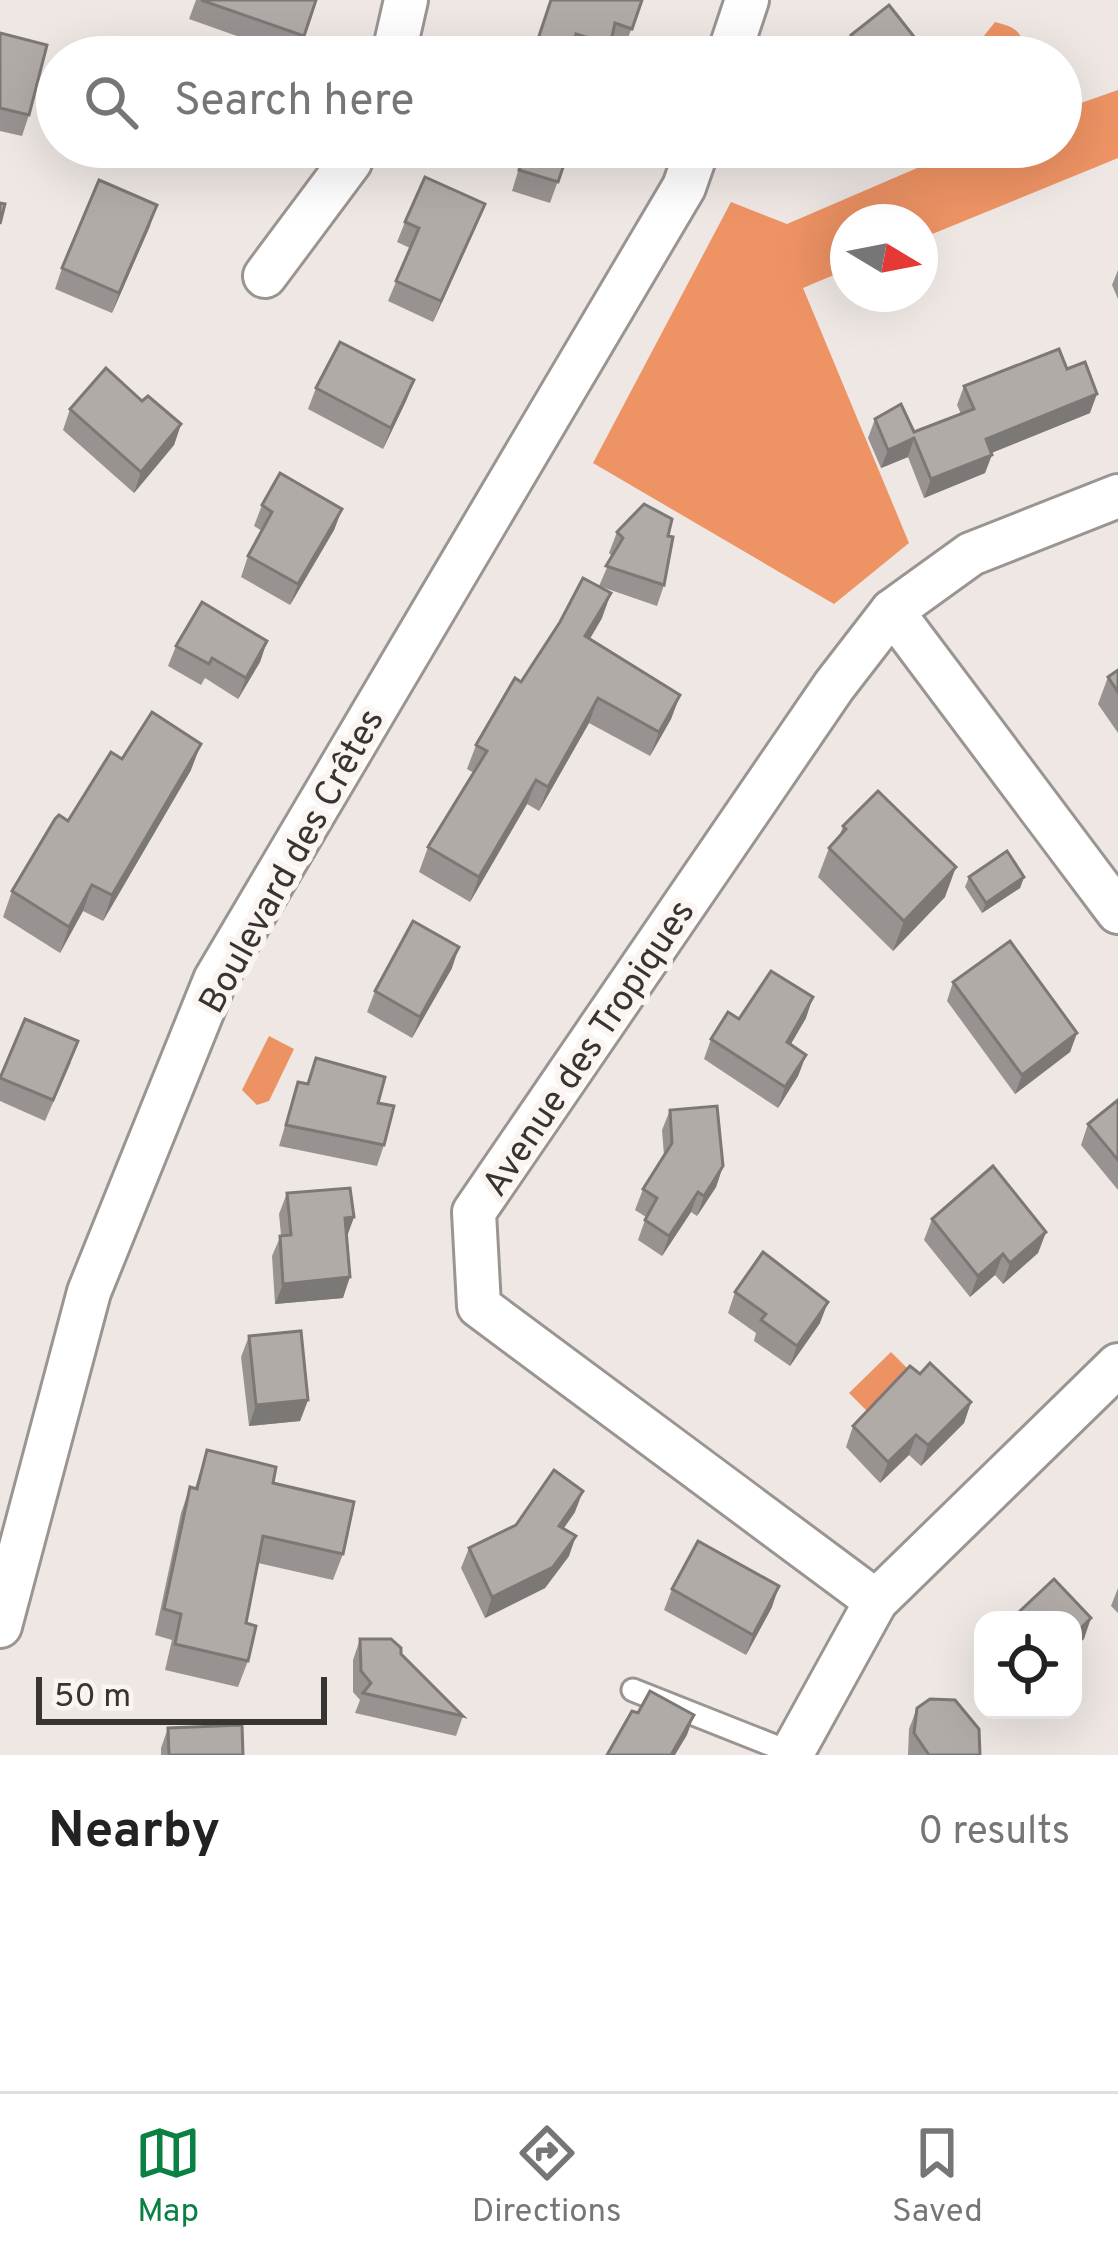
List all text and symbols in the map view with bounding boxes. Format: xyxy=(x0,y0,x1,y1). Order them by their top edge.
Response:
search box xyxy=(36,36,1082,168)
icon: search xyxy=(78,69,144,135)
text: Search here xyxy=(174,74,414,131)
north arrow xyxy=(830,204,938,312)
street label: Boulevard des Crêtes xyxy=(191,701,396,1023)
street label: Avenue des Tropiques xyxy=(474,892,707,1207)
map controls xyxy=(974,1611,1082,1719)
button: locate xyxy=(974,1611,1082,1719)
scale bar xyxy=(36,1671,327,1724)
text: 50 m xyxy=(54,1677,131,1719)
text: Nearby xyxy=(48,1801,220,1866)
text: 0 results xyxy=(918,1809,1070,1858)
tab: Map xyxy=(135,2120,201,2234)
tab: Directions xyxy=(472,2120,622,2234)
tab: Saved xyxy=(892,2120,983,2234)

